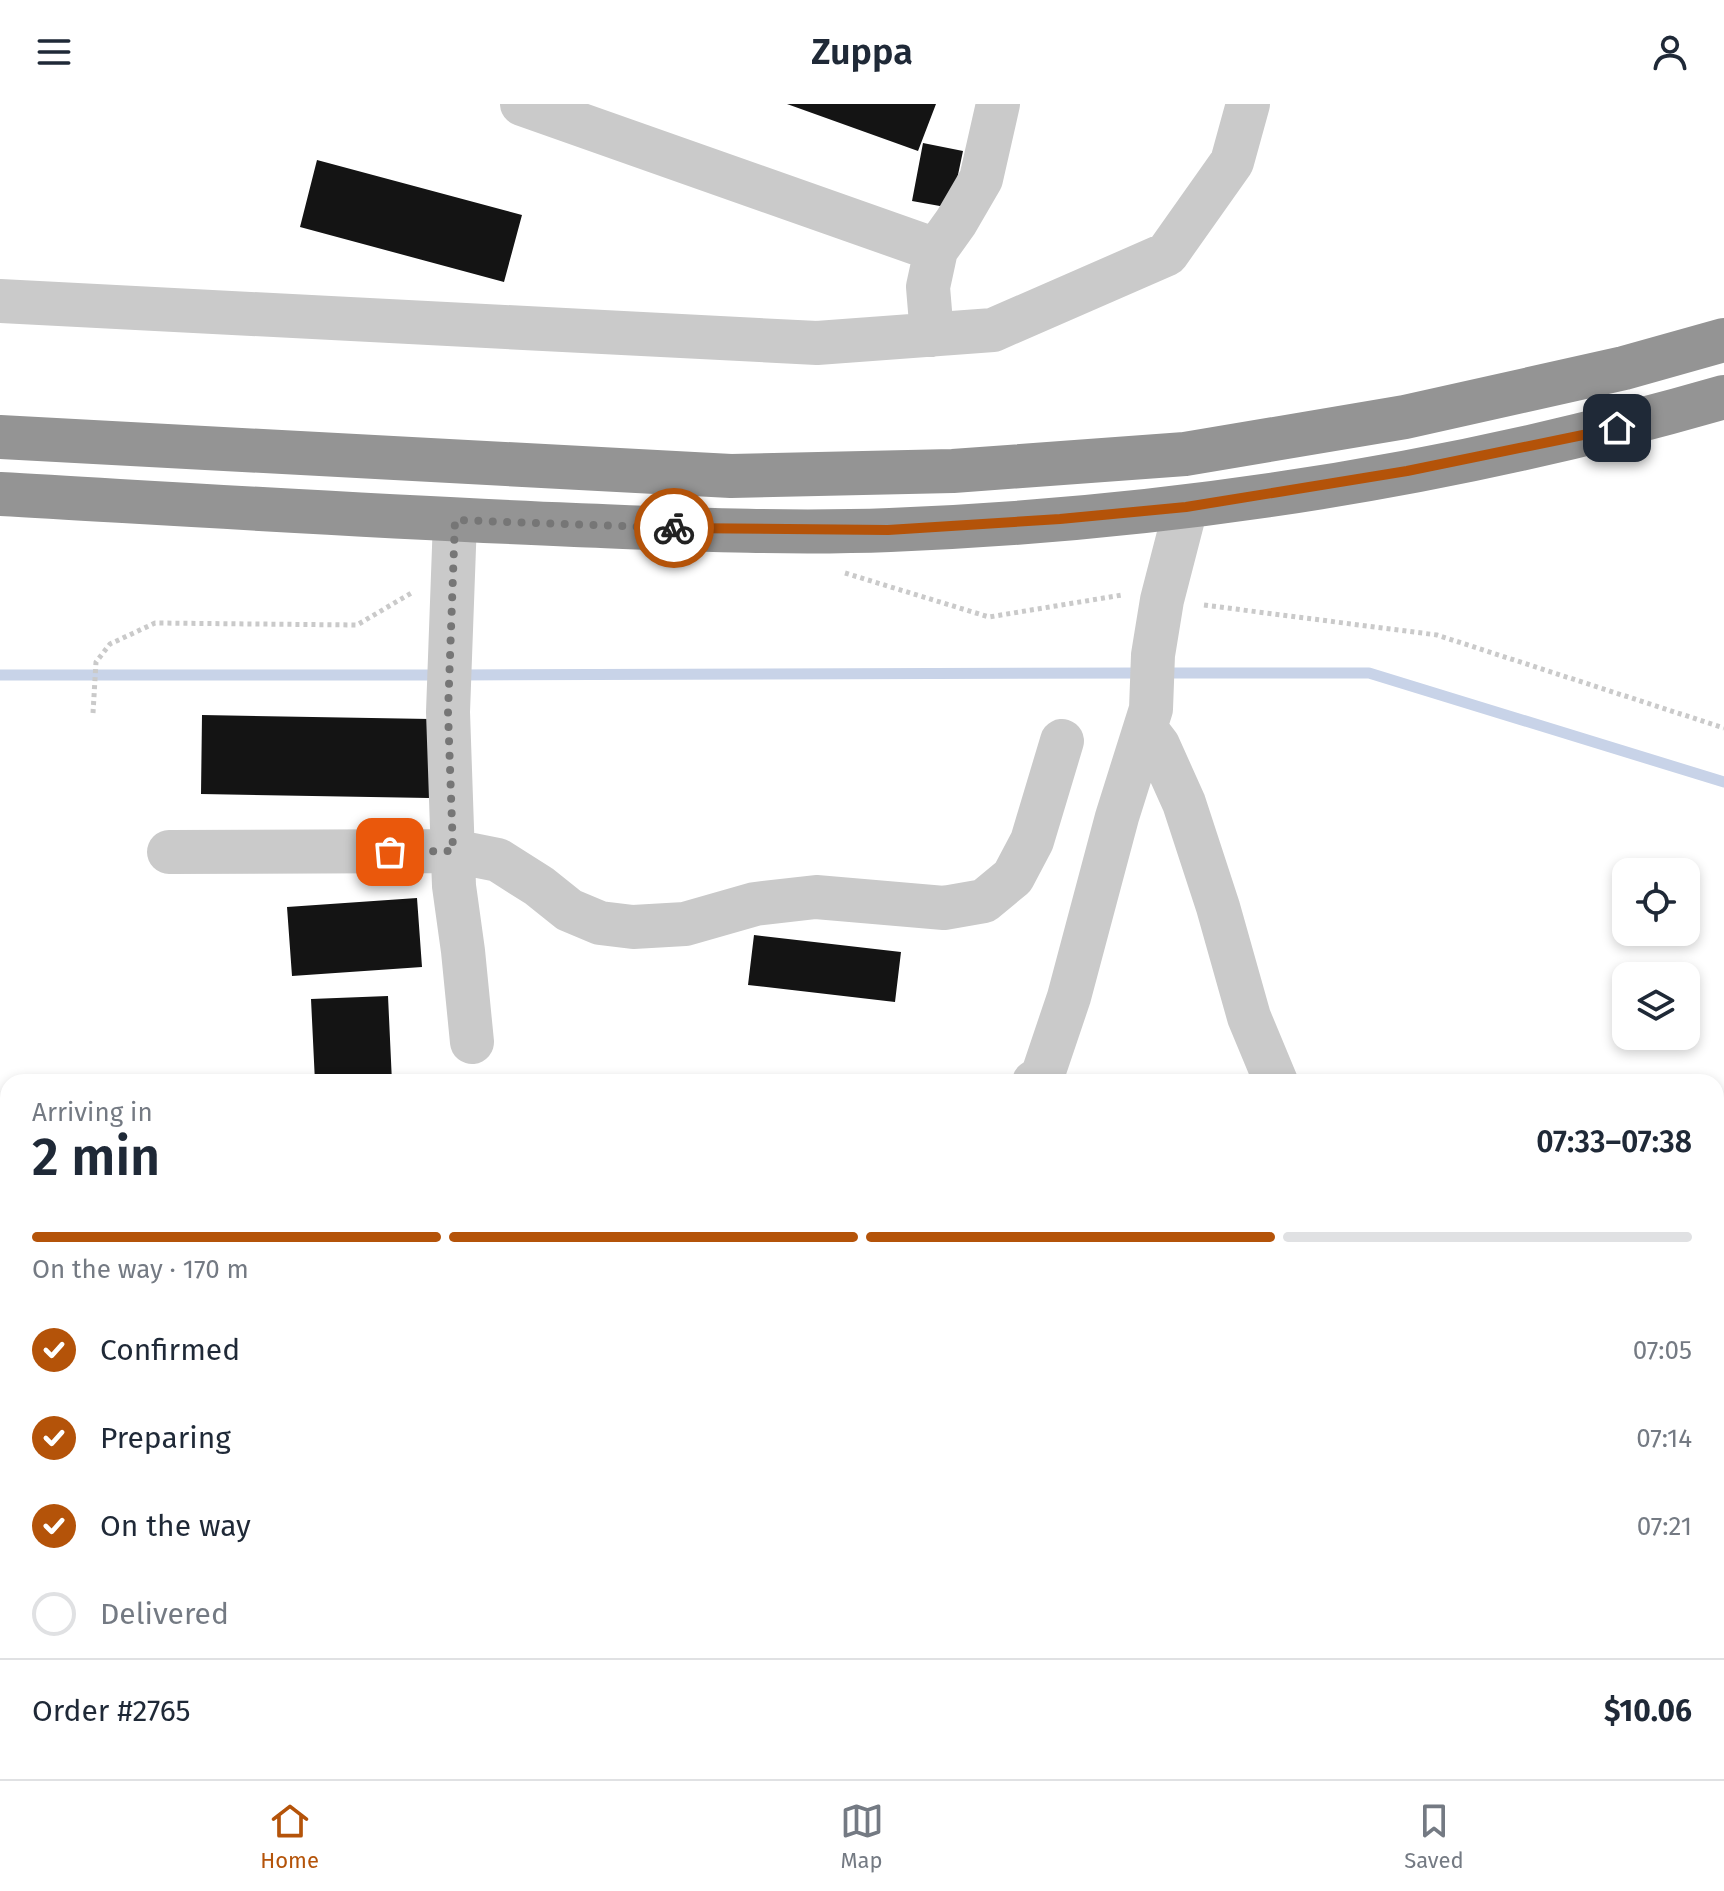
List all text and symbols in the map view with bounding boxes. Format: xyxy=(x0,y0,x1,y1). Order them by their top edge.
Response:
icon: menu xyxy=(32,30,76,74)
text: Zuppa xyxy=(811,30,913,74)
icon: person xyxy=(1648,30,1692,74)
pin xyxy=(1583,394,1651,462)
icon: home xyxy=(1595,406,1639,450)
courier xyxy=(634,488,714,568)
icon: bike xyxy=(652,506,696,550)
pin xyxy=(356,818,424,886)
icon: bag xyxy=(368,830,412,874)
map controls xyxy=(1612,858,1700,1050)
button: locate xyxy=(1612,858,1700,946)
button: layers xyxy=(1612,962,1700,1050)
text: Arriving in xyxy=(32,1097,153,1128)
text: 07:33–07:38 xyxy=(1536,1124,1692,1160)
text: 2 min xyxy=(32,1126,160,1189)
text: On the way · 170 m xyxy=(32,1254,249,1285)
icon: check xyxy=(32,1328,76,1372)
text: Confirmed xyxy=(100,1332,240,1368)
text: 07:05 xyxy=(1633,1335,1692,1366)
icon: check xyxy=(32,1416,76,1460)
text: Preparing xyxy=(100,1420,231,1456)
text: 07:14 xyxy=(1636,1423,1692,1454)
icon: check xyxy=(32,1504,76,1548)
text: On the way xyxy=(100,1508,251,1544)
text: 07:21 xyxy=(1637,1511,1692,1542)
text: Delivered xyxy=(100,1596,229,1632)
text: Order #2765 xyxy=(32,1693,191,1729)
text: $10.06 xyxy=(1604,1693,1692,1729)
tab: Home xyxy=(260,1799,319,1874)
tab: Map xyxy=(840,1799,884,1874)
tab: Saved xyxy=(1404,1799,1464,1874)

